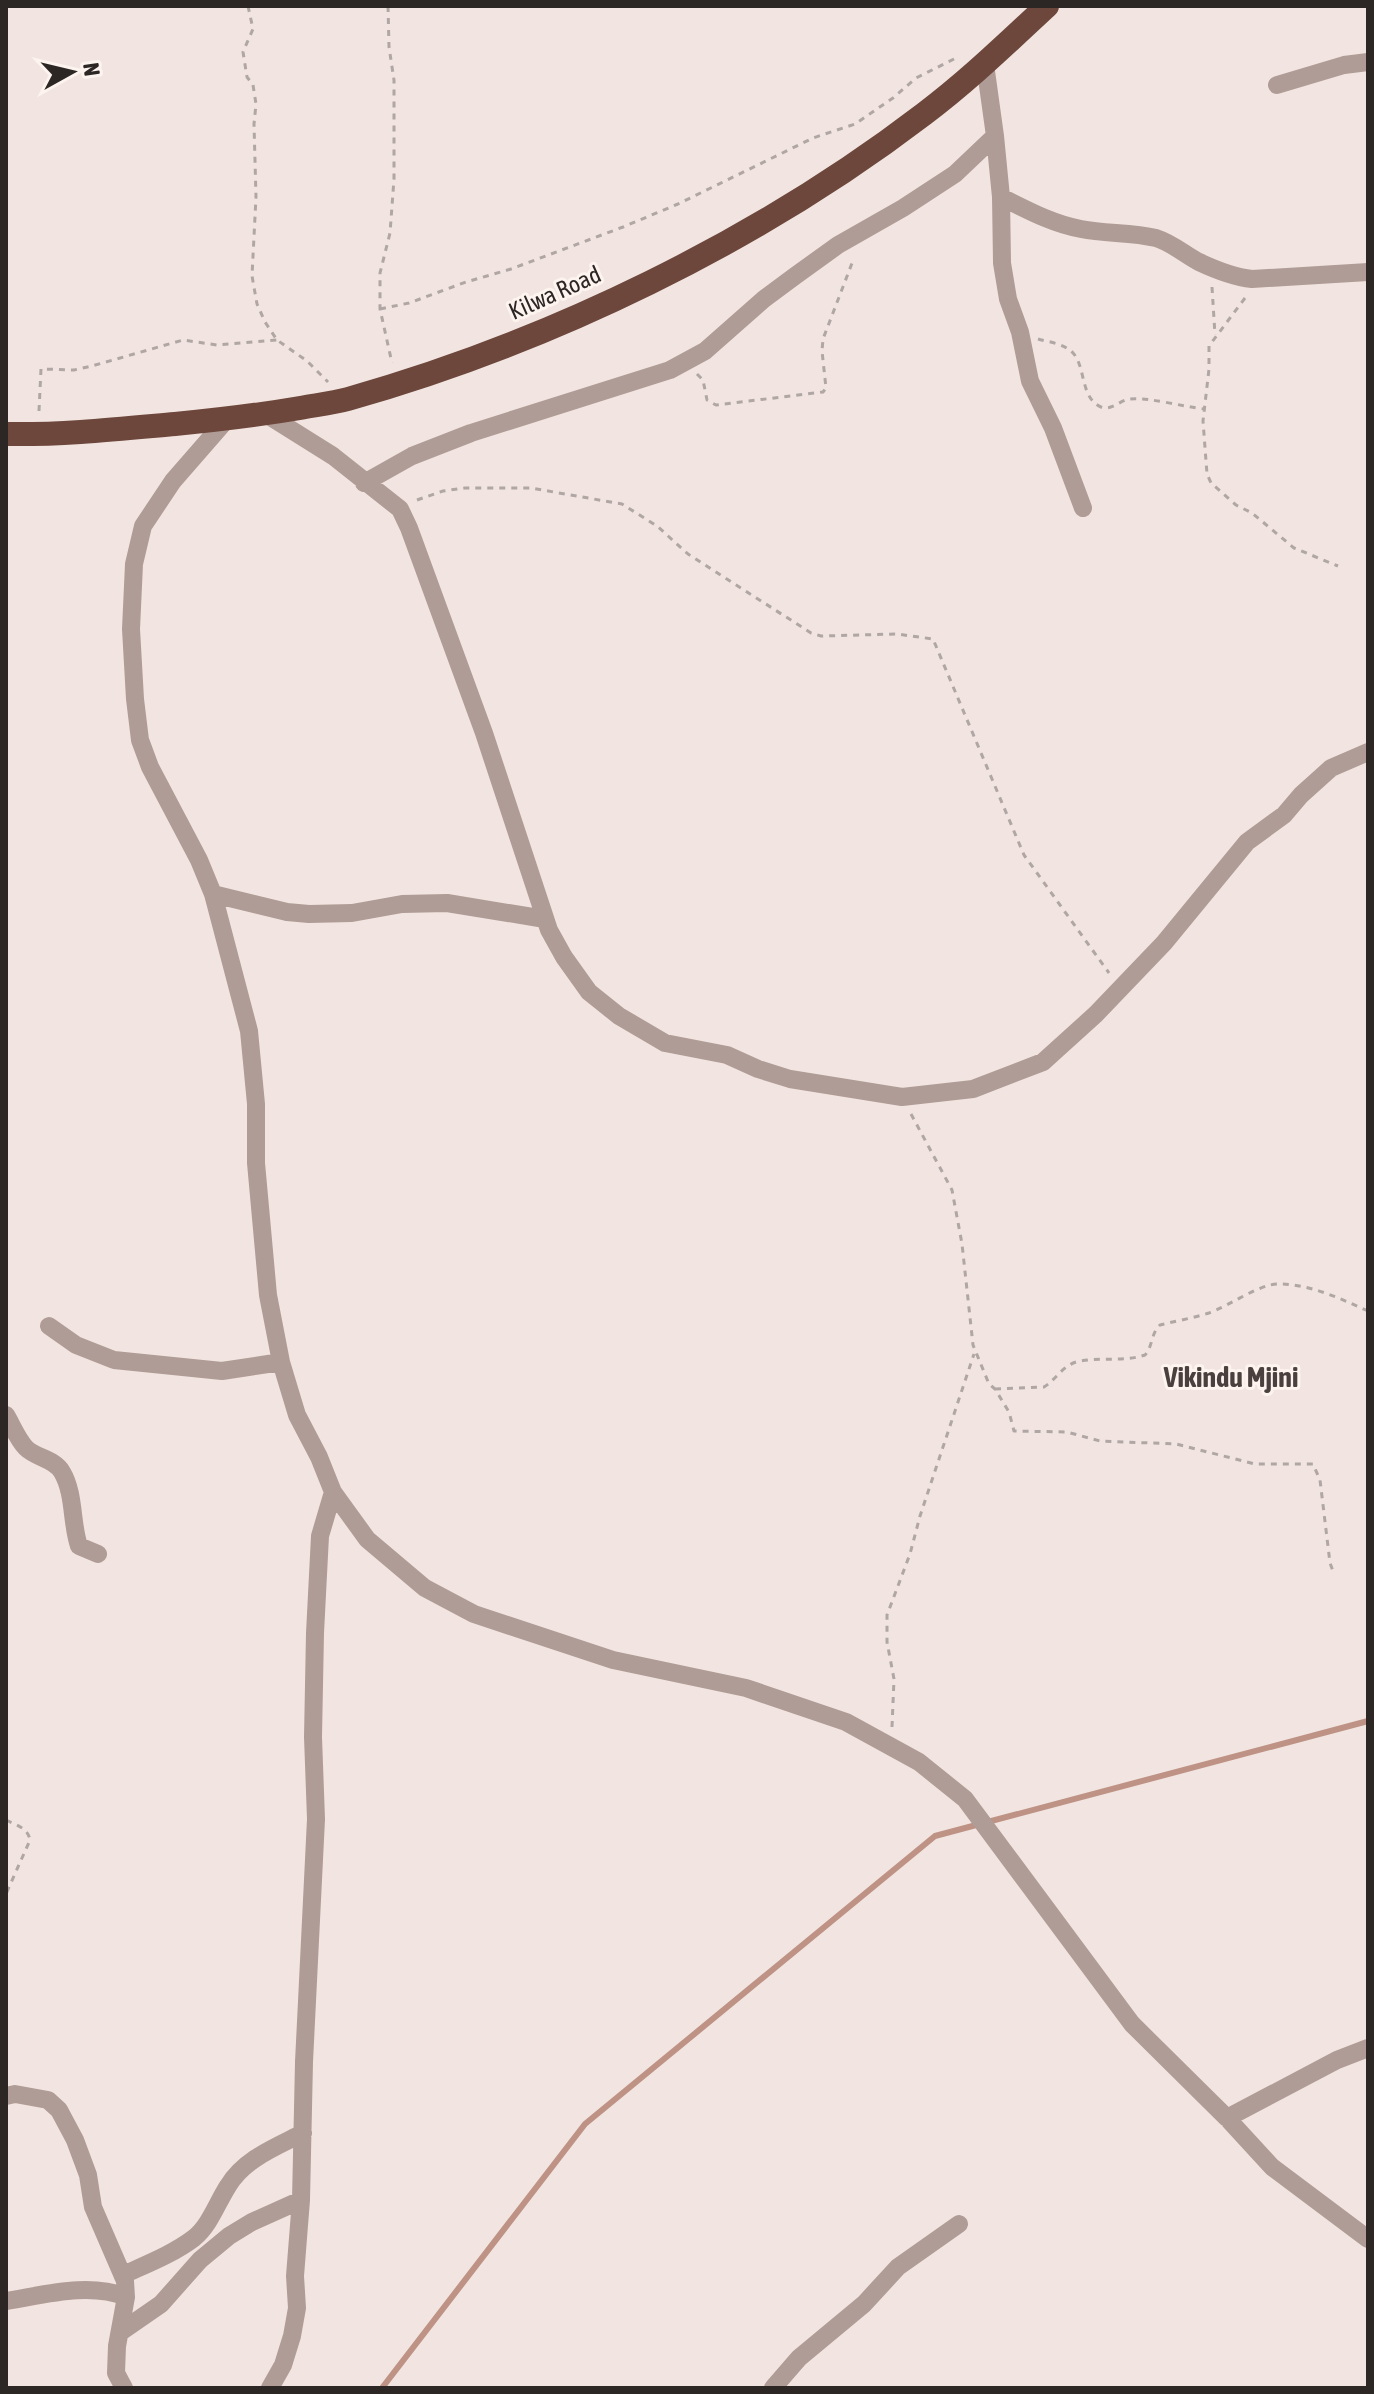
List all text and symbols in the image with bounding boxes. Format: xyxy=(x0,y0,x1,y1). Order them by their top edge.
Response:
north arrow xyxy=(32,32,112,112)
text: N xyxy=(78,61,106,77)
street label: Kilwa Road xyxy=(505,260,605,325)
district label: Vikindu Mjini xyxy=(1163,1361,1298,1393)

